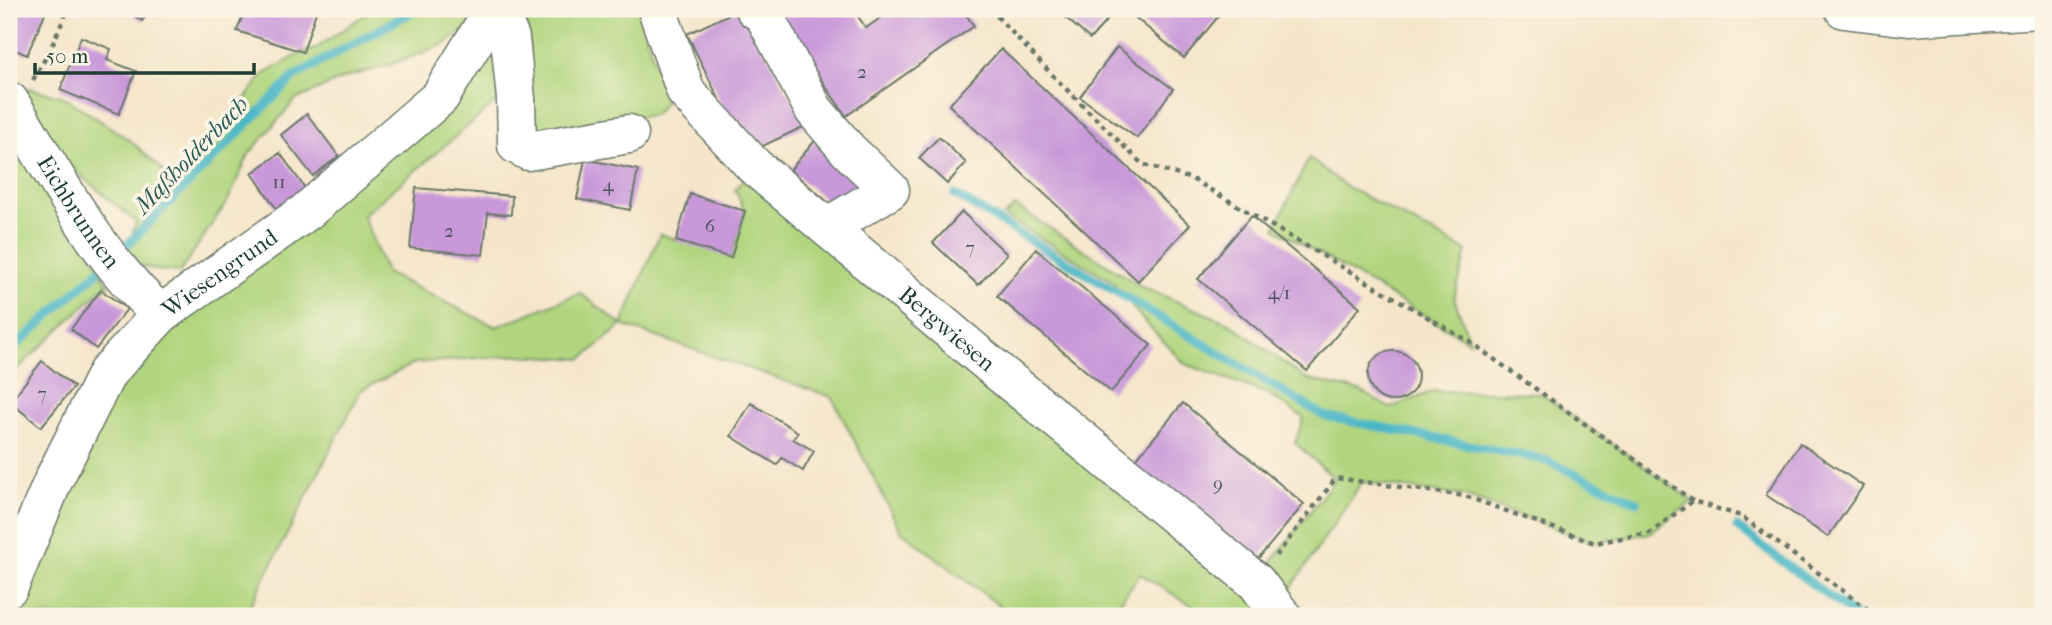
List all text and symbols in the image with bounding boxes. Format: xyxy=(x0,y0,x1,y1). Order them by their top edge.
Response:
scale bar xyxy=(35,32,254,76)
text: 50 m xyxy=(46,44,89,68)
house number: 2 xyxy=(857,61,867,83)
water label: Maßholderbach xyxy=(127,91,254,221)
street label: Eichbrunnen xyxy=(32,150,126,274)
house number: 11 xyxy=(272,171,286,193)
house number: 4 xyxy=(602,174,614,196)
house number: 6 xyxy=(705,215,716,237)
house number: 2 xyxy=(444,220,454,242)
street label: Wiesengrund xyxy=(156,223,283,323)
house number: 7 xyxy=(965,237,975,259)
street label: Bergwiesen xyxy=(894,281,1001,377)
house number: 4/1 xyxy=(1268,282,1290,304)
house number: 7 xyxy=(37,383,47,405)
house number: 9 xyxy=(1213,473,1223,495)

